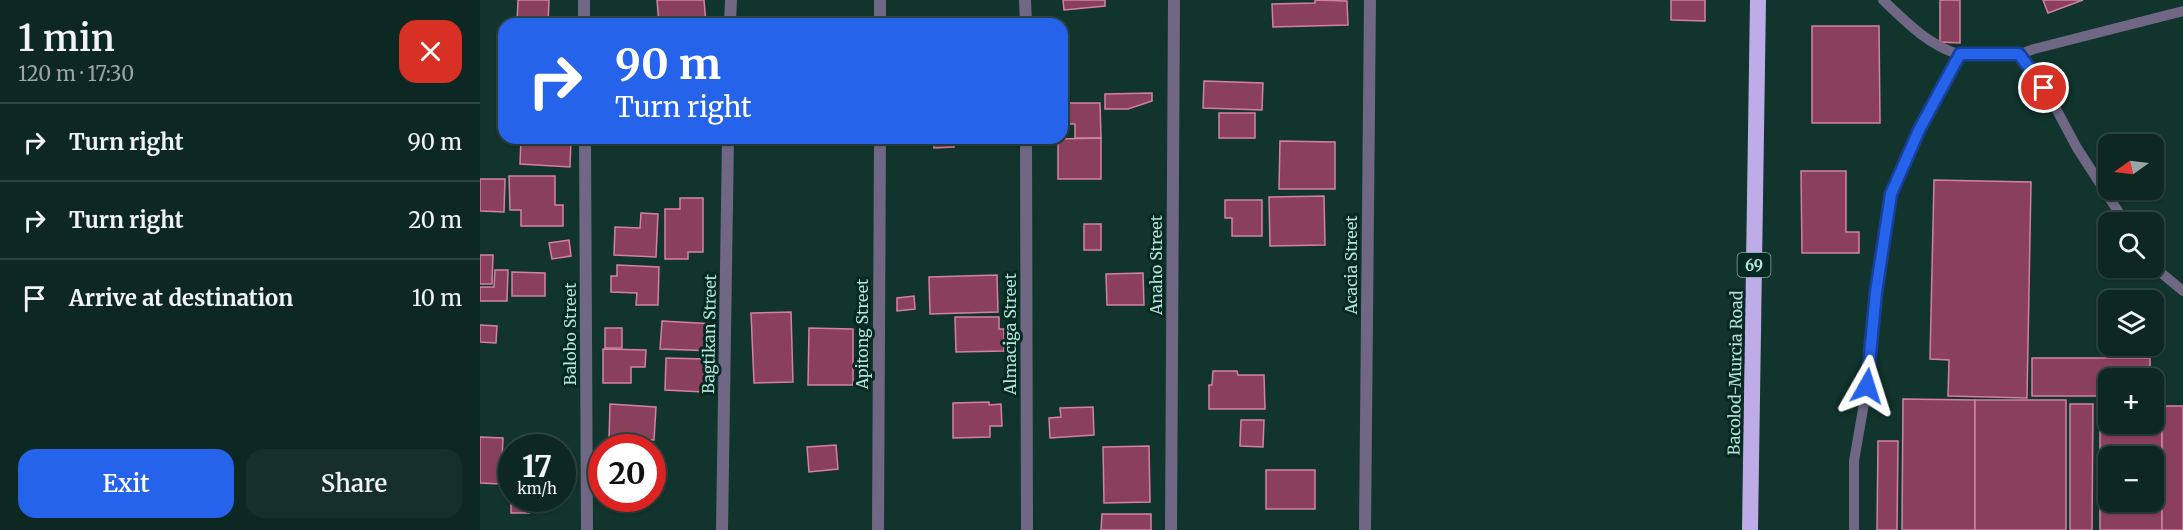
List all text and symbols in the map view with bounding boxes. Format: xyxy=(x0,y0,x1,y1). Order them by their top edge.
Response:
text: 1 min xyxy=(18,16,115,61)
button: close xyxy=(399,20,462,83)
text: 90 m xyxy=(615,38,721,90)
icon: right xyxy=(516,42,594,120)
text: 120 m · 17:30 xyxy=(18,61,134,86)
pin xyxy=(2018,62,2069,113)
icon: arrive xyxy=(2027,71,2060,104)
text: Turn right xyxy=(615,90,752,124)
icon: right xyxy=(18,126,51,159)
text: Turn right xyxy=(69,128,183,156)
text: 90 m xyxy=(407,128,462,156)
north arrow xyxy=(2098,134,2164,200)
map controls xyxy=(2098,134,2164,512)
icon: right xyxy=(18,204,51,237)
text: Turn right xyxy=(69,206,183,234)
text: 20 m xyxy=(408,206,462,234)
button: search xyxy=(2098,212,2164,278)
street label: Anaho Street xyxy=(1146,214,1166,316)
street label: Acacia Street xyxy=(1341,215,1361,316)
road number: 69 xyxy=(1738,253,1770,277)
street label: Almaciga Street xyxy=(1000,272,1020,396)
street label: Bagtikan Street xyxy=(698,273,720,394)
street label: Apitong Street xyxy=(852,278,872,390)
icon: arrive xyxy=(18,282,51,315)
street label: Balobo Street xyxy=(560,282,580,385)
text: Arrive at destination xyxy=(69,284,293,312)
text: 10 m xyxy=(412,284,462,312)
street label: Bacolod-Murcia Road xyxy=(1724,290,1746,456)
button: layers xyxy=(2098,290,2164,356)
position arrow xyxy=(1835,354,1899,418)
button: + xyxy=(2098,368,2164,434)
speed limit sign: 20 xyxy=(588,434,666,512)
button: − xyxy=(2098,446,2164,512)
text: 17 xyxy=(522,447,552,485)
button: Exit xyxy=(18,449,234,518)
button: Share xyxy=(246,449,462,518)
text: km/h xyxy=(517,479,557,498)

